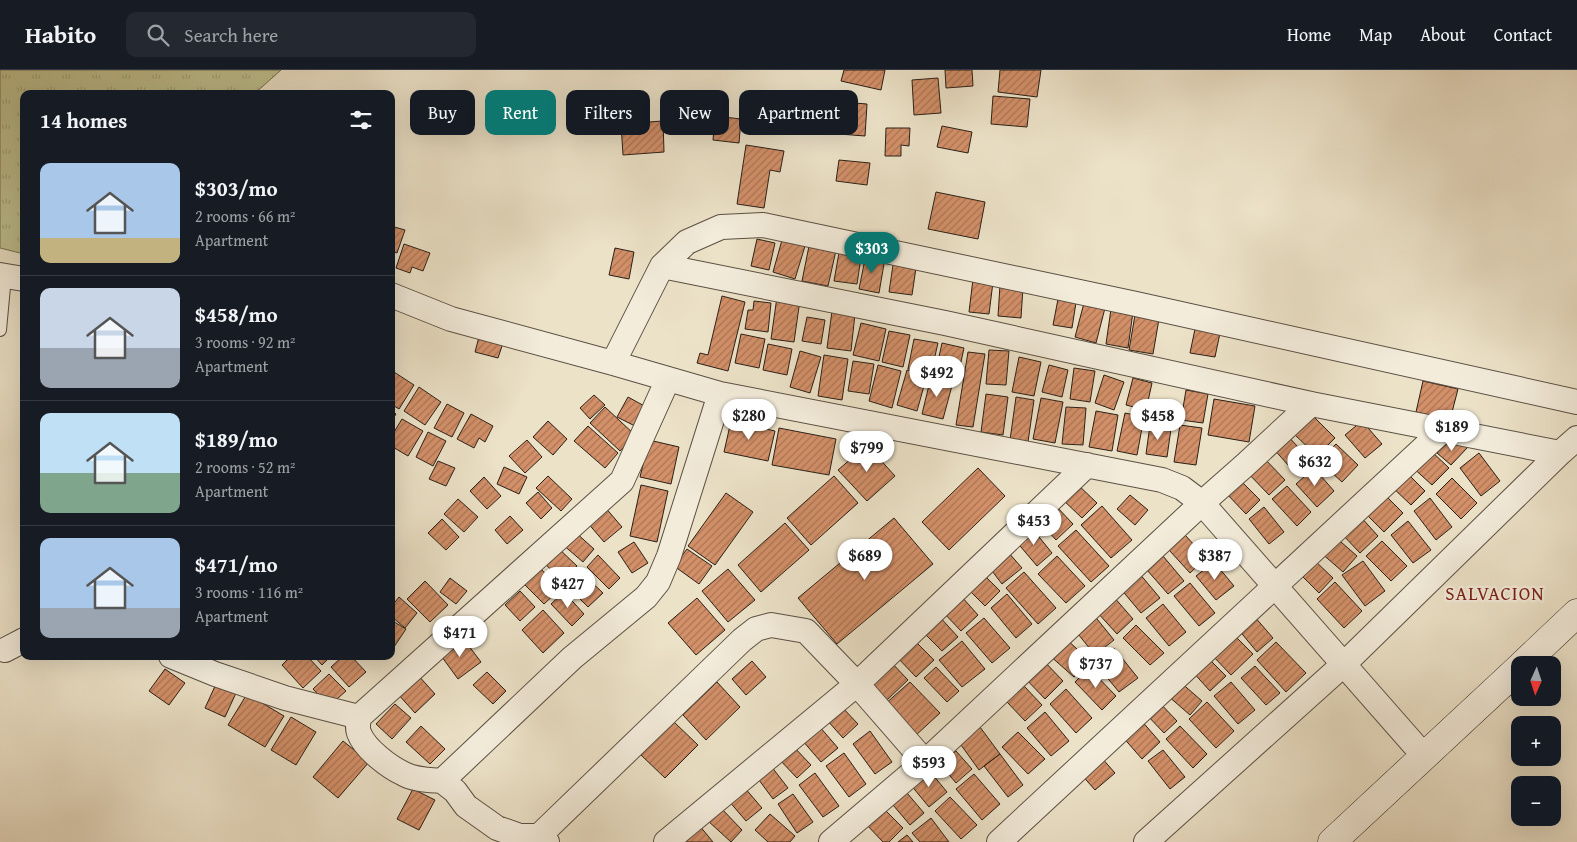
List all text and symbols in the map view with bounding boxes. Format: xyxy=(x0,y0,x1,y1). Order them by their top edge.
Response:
search box xyxy=(126,12,476,57)
text: Habito xyxy=(25,17,96,52)
icon: search xyxy=(144,21,172,49)
text: Search here xyxy=(184,21,278,49)
text: Home xyxy=(1287,21,1331,48)
text: Map xyxy=(1359,21,1392,48)
text: About xyxy=(1420,21,1466,48)
text: Contact xyxy=(1494,21,1552,48)
chip: Buy xyxy=(410,90,475,135)
chip: Rent xyxy=(485,90,556,135)
chip: Filters xyxy=(566,90,650,135)
chip: New xyxy=(660,90,729,135)
chip: Apartment xyxy=(739,90,858,135)
text: 14 homes xyxy=(40,105,127,136)
icon: filters xyxy=(347,106,375,134)
text: $303/mo xyxy=(195,173,278,204)
icon: home xyxy=(80,183,140,243)
text: 2 rooms · 66 m² xyxy=(195,204,295,228)
text: Apartment xyxy=(195,228,268,252)
pin: $303 xyxy=(842,232,902,274)
text: $303 xyxy=(855,236,889,260)
text: $458/mo xyxy=(195,299,278,330)
icon: home xyxy=(80,308,140,368)
text: 3 rooms · 92 m² xyxy=(195,330,295,354)
text: Apartment xyxy=(195,354,268,378)
pin: $492 xyxy=(907,356,967,398)
text: $492 xyxy=(920,360,954,384)
pin: $280 xyxy=(719,398,779,441)
pin: $458 xyxy=(1128,398,1188,441)
text: $280 xyxy=(732,403,766,427)
text: $458 xyxy=(1141,403,1175,427)
pin: $189 xyxy=(1422,410,1482,452)
text: $189 xyxy=(1435,414,1469,438)
text: $189/mo xyxy=(195,424,278,455)
pin: $799 xyxy=(837,430,897,473)
icon: home xyxy=(80,433,140,493)
text: $799 xyxy=(850,435,884,459)
pin: $632 xyxy=(1285,444,1345,487)
text: $632 xyxy=(1298,449,1332,473)
text: 2 rooms · 52 m² xyxy=(195,455,295,479)
text: Apartment xyxy=(195,479,268,503)
pin: $453 xyxy=(1004,504,1064,546)
text: $453 xyxy=(1017,508,1051,532)
pin: $689 xyxy=(835,538,895,581)
pin: $387 xyxy=(1185,538,1245,581)
text: $689 xyxy=(848,543,882,567)
text: $387 xyxy=(1198,543,1232,567)
text: $471/mo xyxy=(195,549,278,580)
icon: home xyxy=(80,558,140,618)
pin: $427 xyxy=(538,566,598,609)
text: $427 xyxy=(551,571,585,595)
district label: SALVACION xyxy=(1445,579,1545,607)
text: 3 rooms · 116 m² xyxy=(195,580,303,604)
text: Apartment xyxy=(195,604,268,628)
pin: $471 xyxy=(430,616,490,658)
text: $471 xyxy=(443,620,477,644)
pin: $737 xyxy=(1066,646,1126,689)
text: $737 xyxy=(1079,651,1113,675)
north arrow xyxy=(1511,656,1561,706)
map controls xyxy=(1511,656,1561,826)
button: + xyxy=(1511,716,1561,766)
pin: $593 xyxy=(899,746,959,788)
text: $593 xyxy=(912,750,946,774)
button: − xyxy=(1511,776,1561,826)

